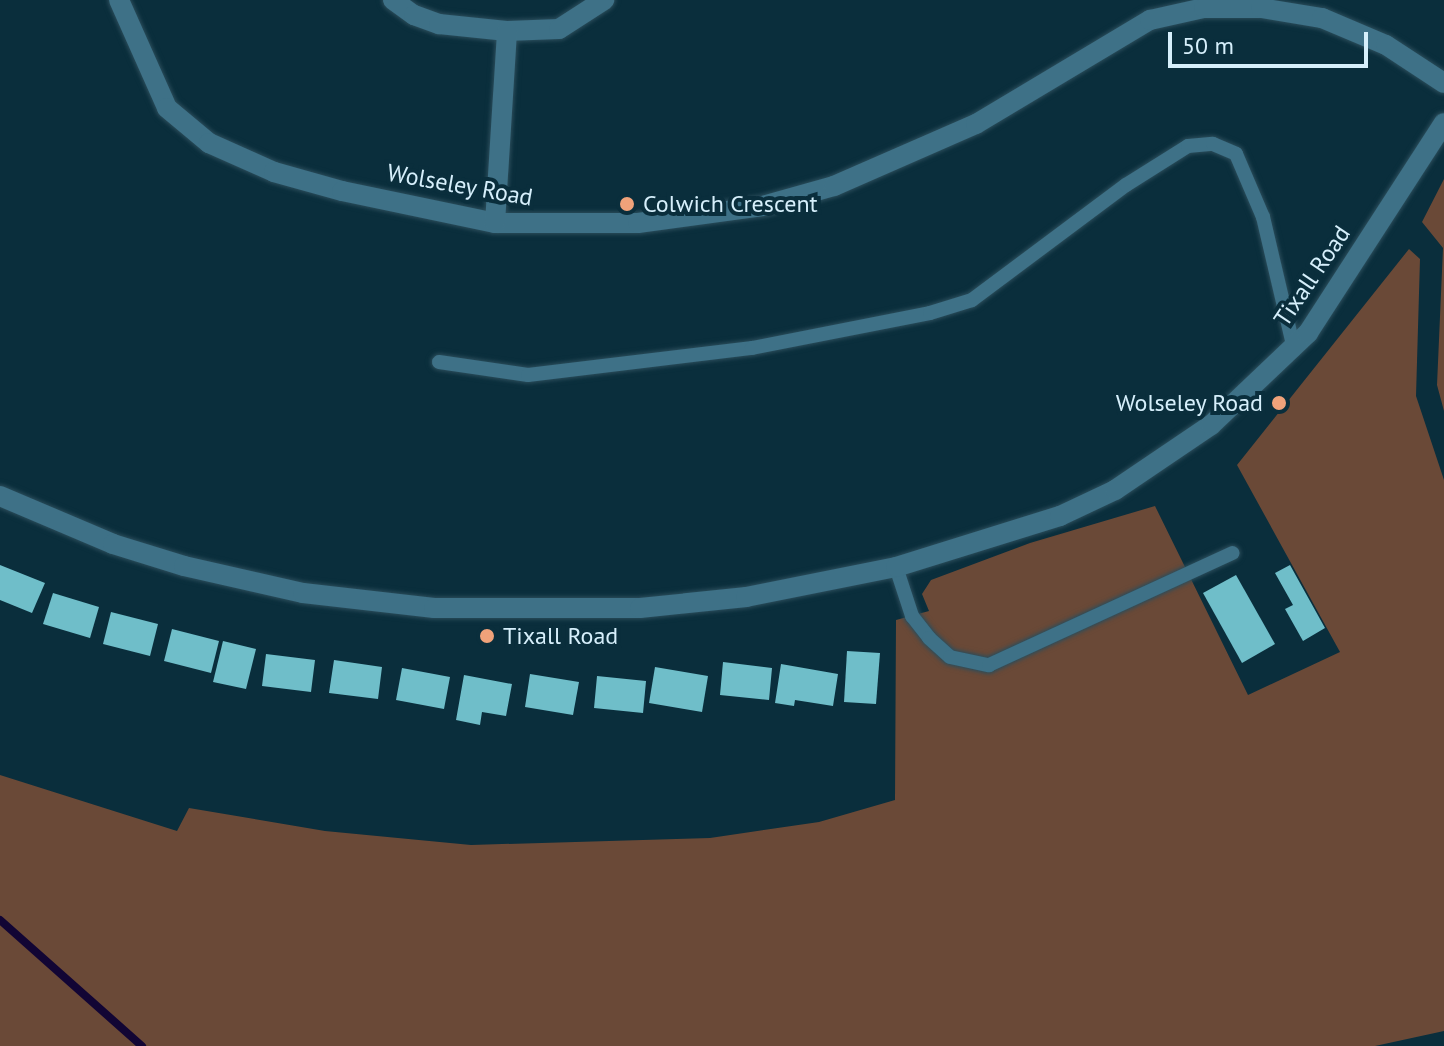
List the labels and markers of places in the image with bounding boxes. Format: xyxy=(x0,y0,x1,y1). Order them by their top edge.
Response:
place label: Colwich Crescent xyxy=(643,190,818,218)
marker: Colwich Crescent xyxy=(618,195,636,213)
place label: Wolseley Road xyxy=(1115,389,1263,417)
marker: Wolseley Road xyxy=(1270,394,1288,412)
place label: Tixall Road xyxy=(503,622,618,650)
marker: Tixall Road xyxy=(478,627,496,645)

